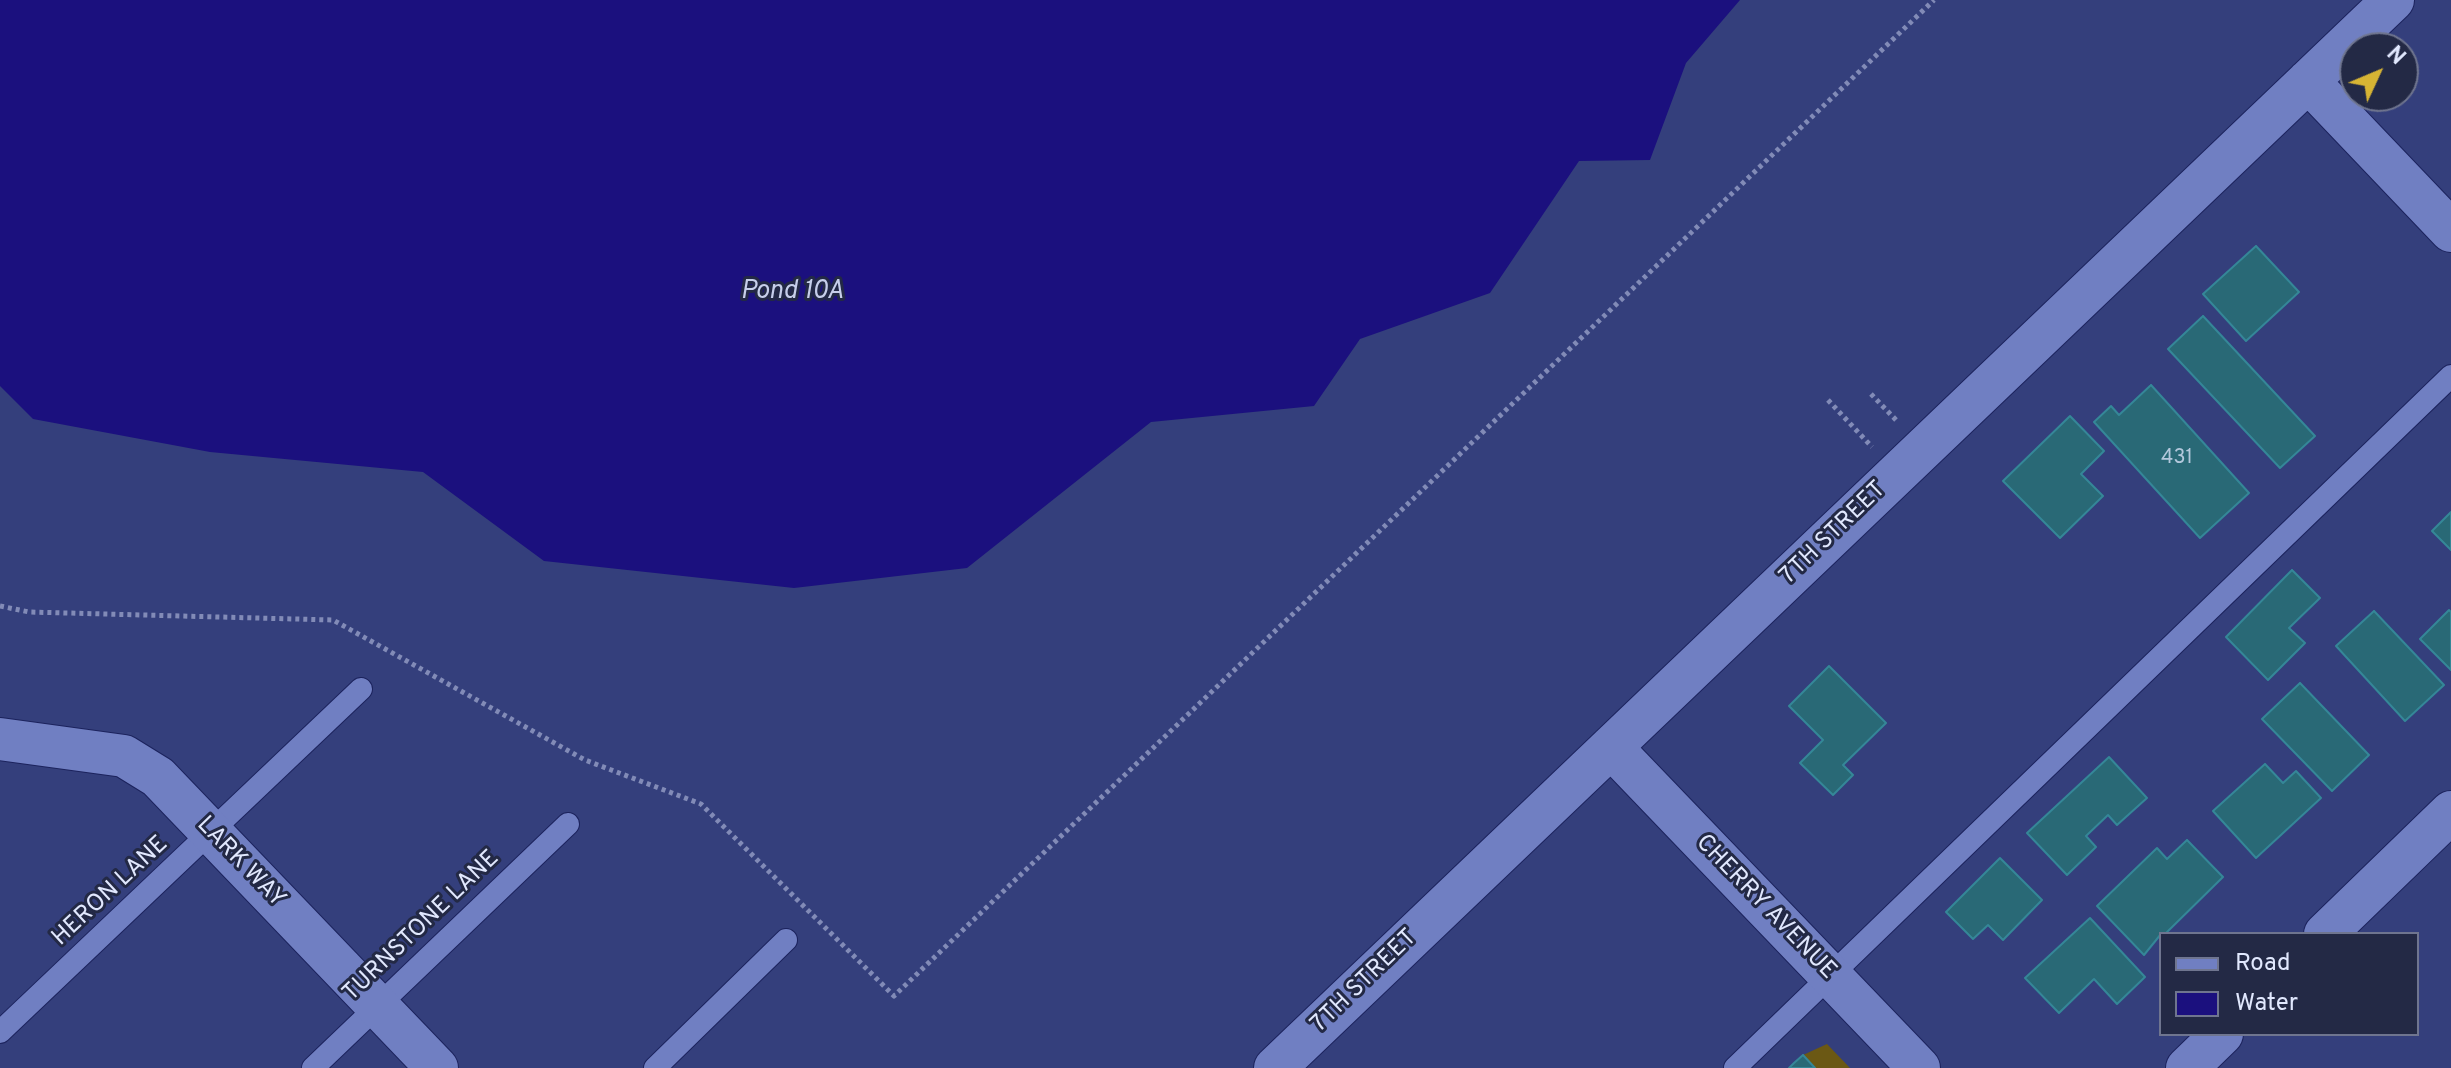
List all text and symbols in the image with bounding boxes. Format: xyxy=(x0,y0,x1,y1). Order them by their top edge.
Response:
north arrow xyxy=(2339,32,2419,112)
text: N xyxy=(2380,41,2410,71)
water label: Pond 10A xyxy=(740,277,844,309)
house number: 431 xyxy=(2161,447,2193,471)
street label: 7TH STREET xyxy=(1775,476,1893,592)
street label: LARK WAY xyxy=(189,811,291,915)
street label: CHERRY AVENUE xyxy=(1689,830,1841,986)
street label: HERON LANE xyxy=(47,831,175,953)
street label: TURNSTONE LANE xyxy=(338,845,506,1009)
street label: 7TH STREET xyxy=(1306,924,1424,1040)
legend xyxy=(2159,932,2419,1036)
text: Road xyxy=(2235,949,2291,979)
text: Water xyxy=(2235,989,2298,1019)

